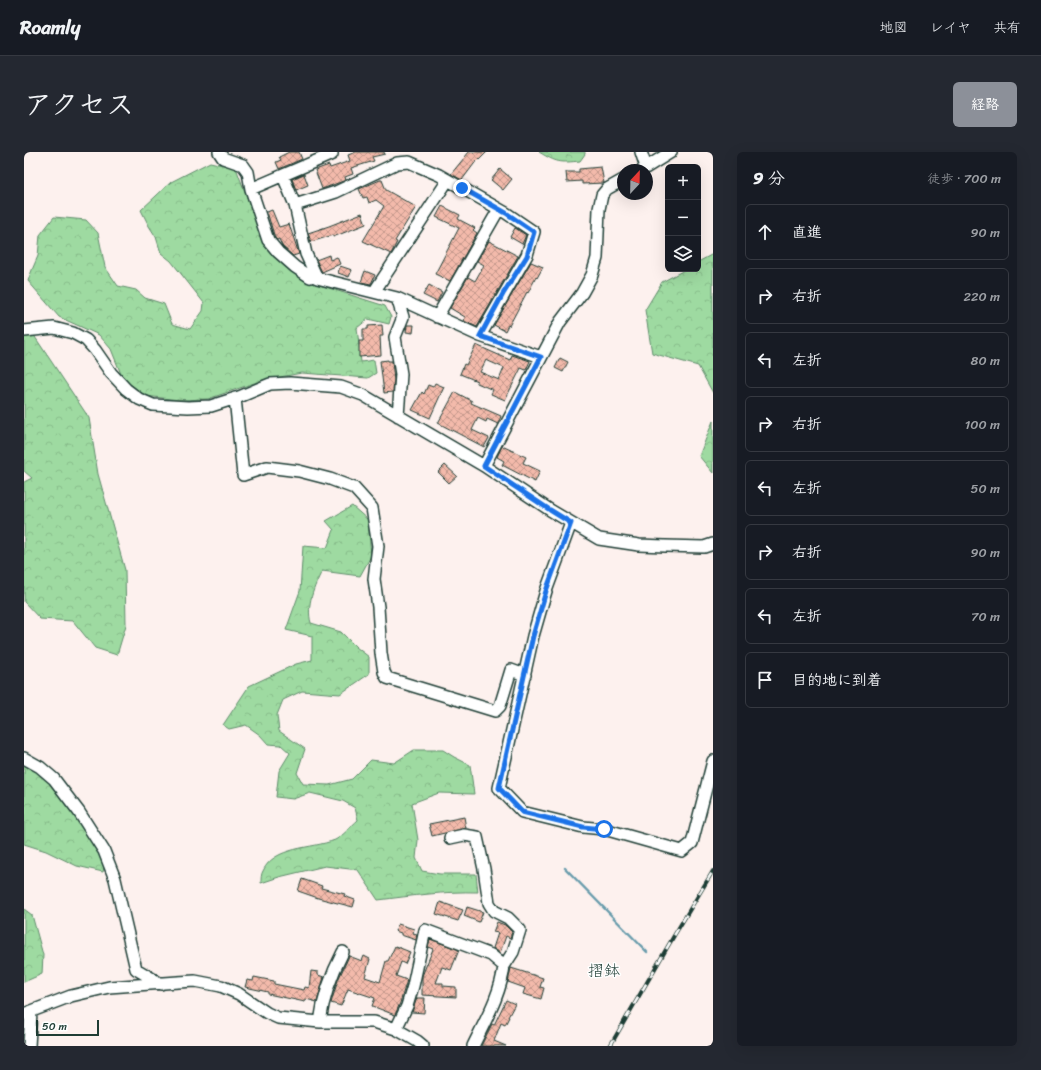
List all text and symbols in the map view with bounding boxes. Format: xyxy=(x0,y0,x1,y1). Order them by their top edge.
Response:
text: Roamly xyxy=(20,11,80,44)
text: 地図 xyxy=(880,15,908,40)
text: レイヤ xyxy=(930,15,971,40)
text: 共有 xyxy=(993,15,1021,40)
text: アクセス xyxy=(24,80,134,129)
button: 経路 xyxy=(953,82,1017,127)
text: 9 分 xyxy=(753,163,785,193)
north arrow xyxy=(617,164,653,200)
map controls xyxy=(665,164,701,272)
button: + xyxy=(665,164,701,200)
text: 徒歩 · 700 m xyxy=(928,167,1001,190)
route end xyxy=(453,179,471,197)
button: − xyxy=(665,200,701,236)
text: 直進 xyxy=(792,219,822,245)
icon: ahead xyxy=(754,221,776,243)
text: 90 m xyxy=(970,221,1000,244)
button: layers xyxy=(665,236,701,272)
text: 右折 xyxy=(792,283,822,309)
icon: right xyxy=(754,285,776,307)
text: 220 m xyxy=(963,285,1000,308)
text: 左折 xyxy=(792,347,822,373)
icon: left xyxy=(754,349,776,371)
text: 80 m xyxy=(971,349,1000,372)
text: 右折 xyxy=(792,411,822,437)
icon: right xyxy=(754,413,776,435)
text: 100 m xyxy=(965,413,1000,436)
text: 左折 xyxy=(792,475,822,501)
icon: left xyxy=(754,477,776,499)
text: 50 m xyxy=(970,477,1000,500)
text: 右折 xyxy=(792,539,822,565)
icon: right xyxy=(754,541,776,563)
text: 90 m xyxy=(970,541,1000,564)
text: 左折 xyxy=(792,603,822,629)
icon: left xyxy=(754,605,776,627)
text: 70 m xyxy=(971,605,1000,628)
text: 目的地に到着 xyxy=(792,667,882,693)
icon: arrive xyxy=(754,669,776,691)
route start xyxy=(595,820,613,838)
district label: 摺鉢 xyxy=(588,956,620,985)
text: 50 m xyxy=(42,1017,67,1036)
scale bar xyxy=(36,1018,99,1037)

